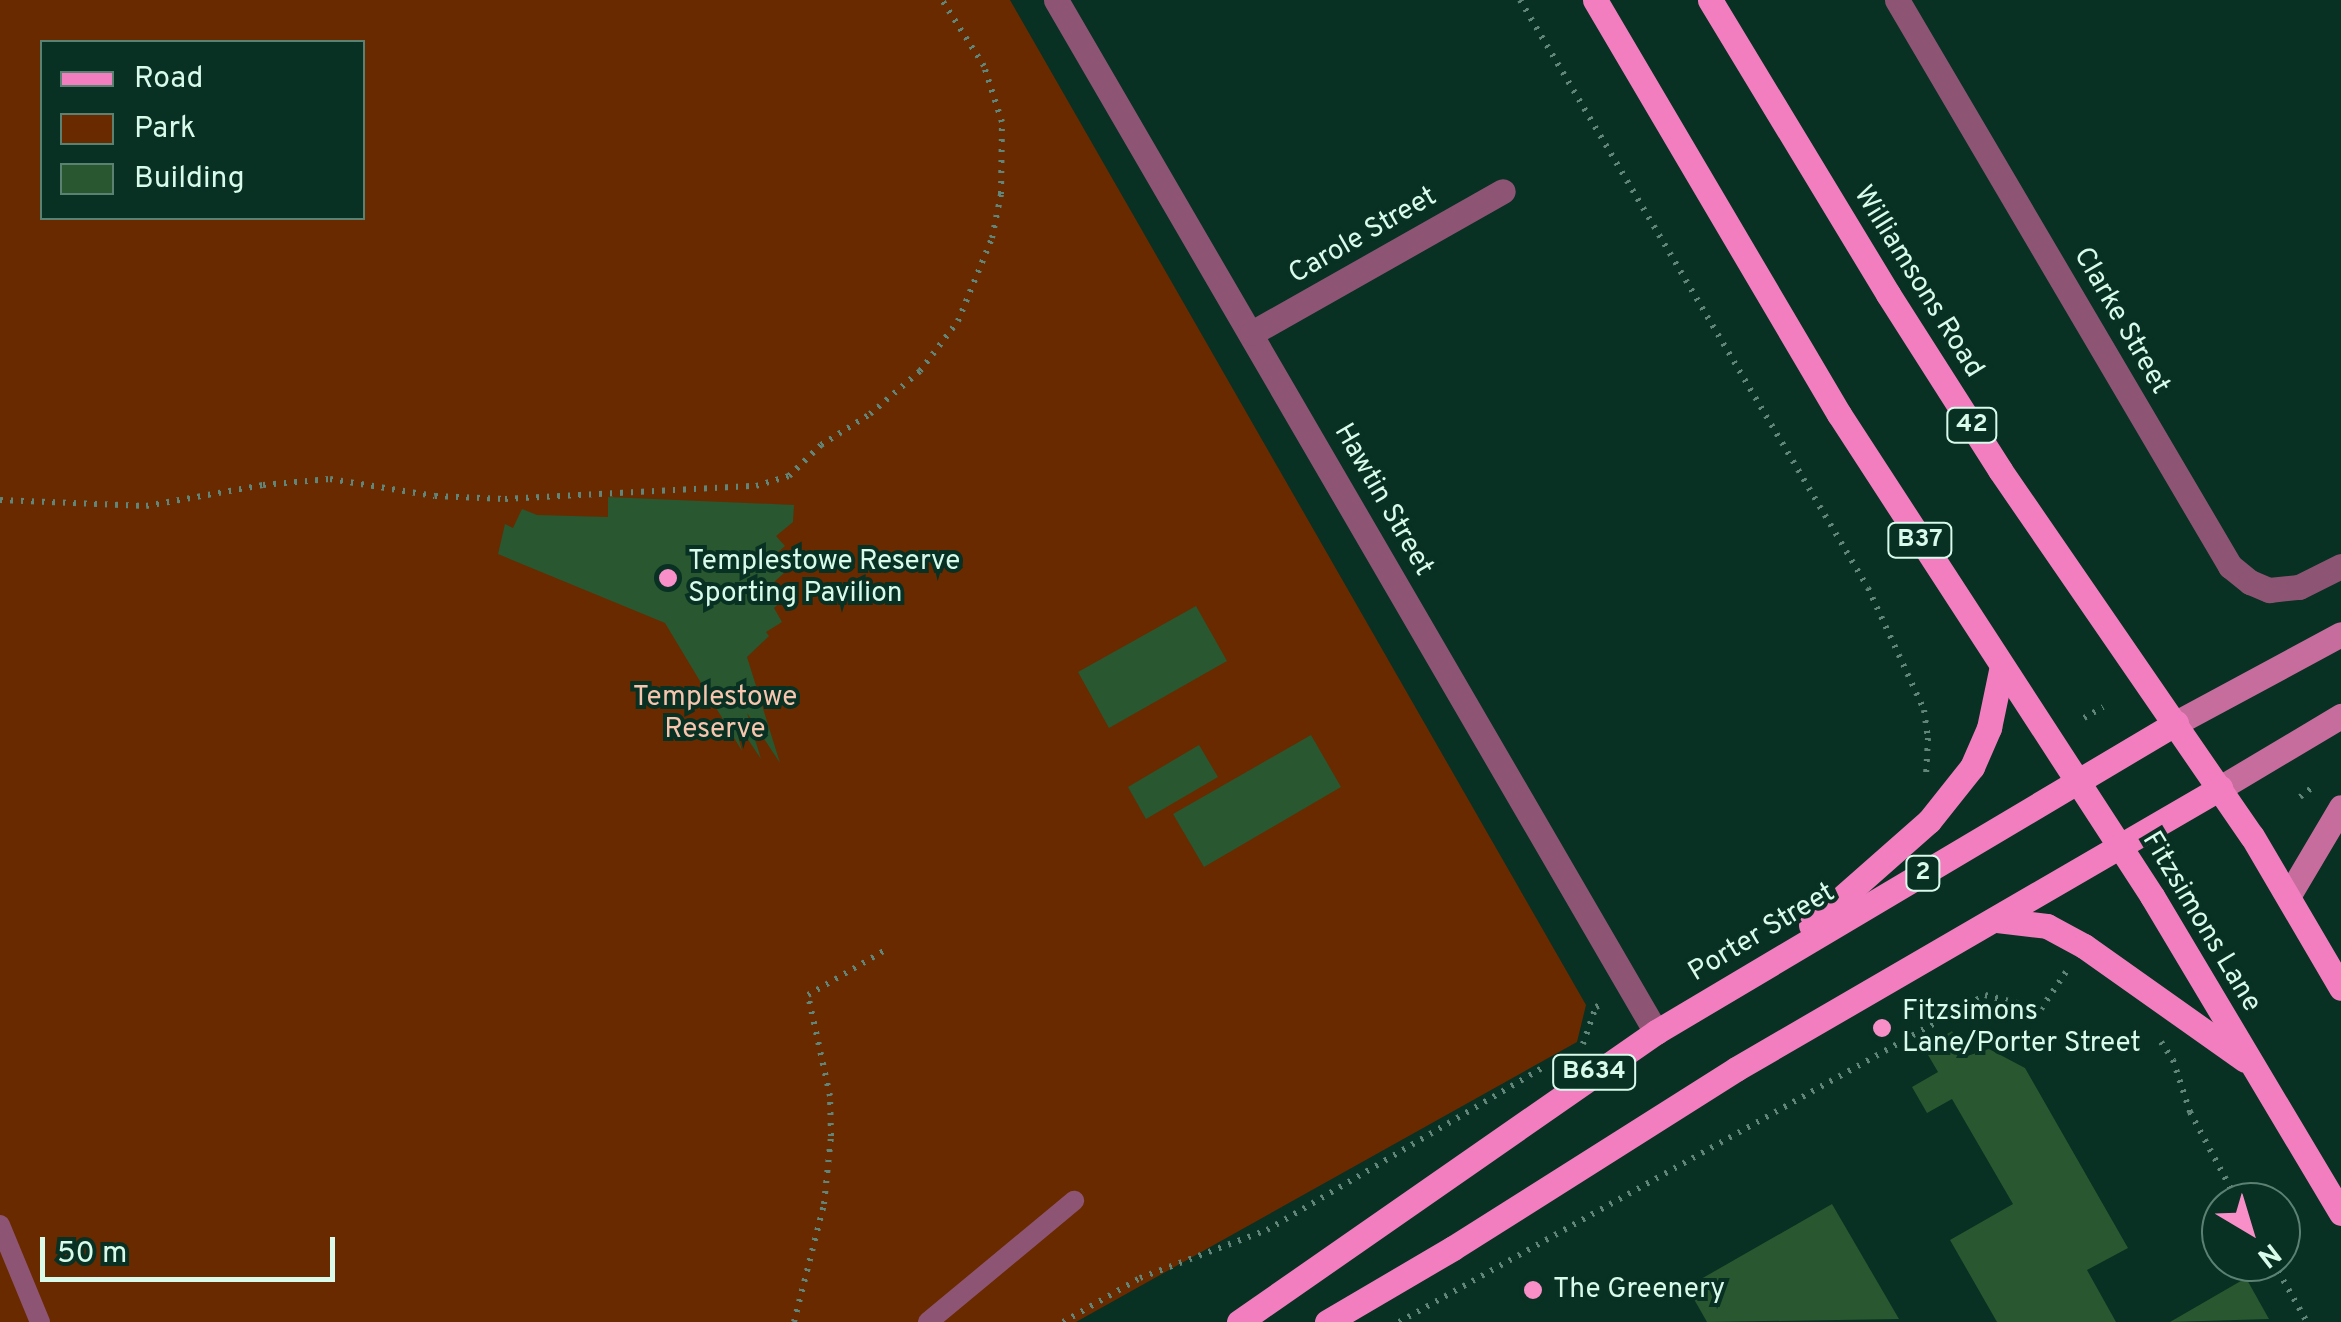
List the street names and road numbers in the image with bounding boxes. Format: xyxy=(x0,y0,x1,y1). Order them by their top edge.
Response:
street label: Carole Street xyxy=(1283,180,1443,292)
street label: Williamsons Road xyxy=(1845,180,1991,384)
street label: Clarke Street xyxy=(2065,242,2177,400)
road number: 42 xyxy=(1944,405,2000,445)
street label: Hawtin Street xyxy=(1326,418,1440,582)
road number: B37 xyxy=(1885,520,1955,560)
street label: Fitzsimons Lane xyxy=(2134,826,2268,1018)
road number: 2 xyxy=(1903,853,1943,893)
street label: Porter Street xyxy=(1683,876,1841,990)
road number: B634 xyxy=(1552,1052,1636,1092)

